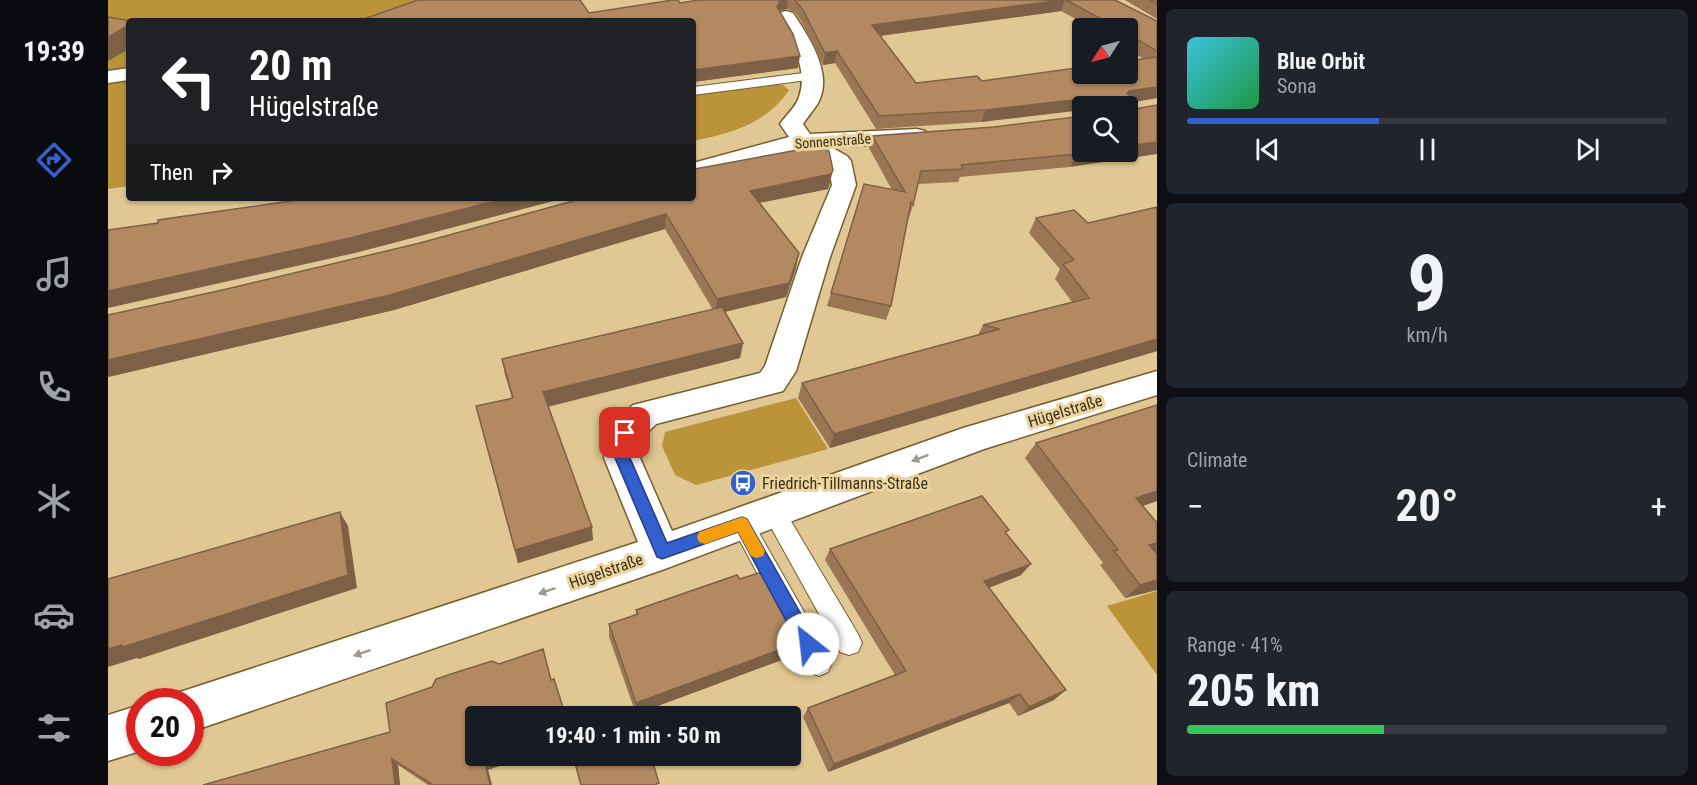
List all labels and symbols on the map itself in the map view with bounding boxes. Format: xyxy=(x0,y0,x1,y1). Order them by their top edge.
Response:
north arrow xyxy=(1072,18,1138,84)
street label: Sonnenstraße xyxy=(794,130,872,152)
street label: Hügelstraße xyxy=(1025,391,1105,431)
pin xyxy=(599,407,650,458)
one-way arrow xyxy=(911,454,929,463)
bus stop icon: Friedrich-Tillmanns-Straße xyxy=(728,468,758,498)
place label: Friedrich-Tillmanns-Straße xyxy=(762,474,928,493)
street label: Hügelstraße xyxy=(567,550,645,592)
one-way arrow xyxy=(538,586,556,596)
position arrow xyxy=(776,612,840,676)
one-way arrow xyxy=(353,648,371,658)
speed limit sign: 20 xyxy=(126,688,204,766)

